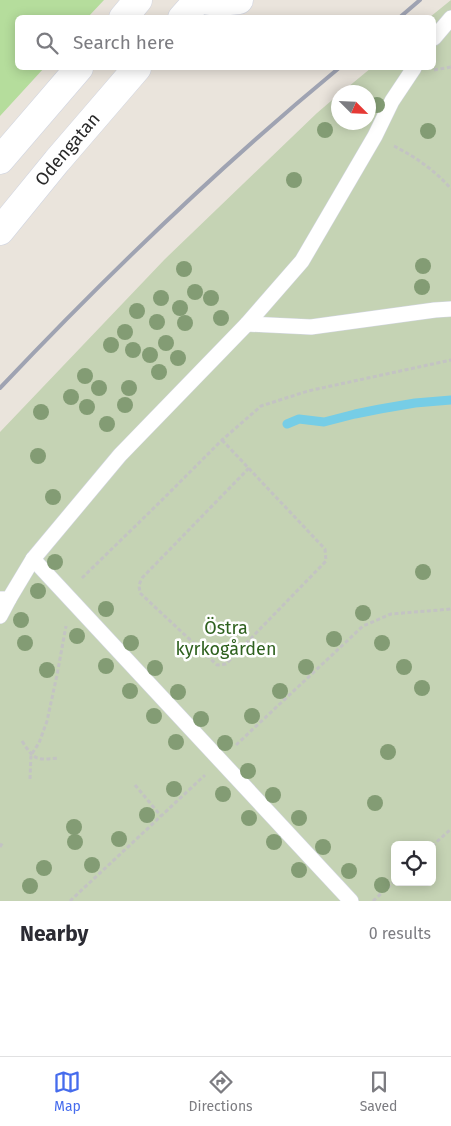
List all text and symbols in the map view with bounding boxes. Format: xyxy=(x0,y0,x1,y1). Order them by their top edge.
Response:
search box xyxy=(15,15,436,70)
icon: search xyxy=(33,29,61,57)
text: Search here xyxy=(73,31,174,54)
north arrow xyxy=(331,85,376,130)
street label: Odengatan xyxy=(30,108,105,190)
park label: Östra kyrkogården xyxy=(176,617,276,660)
map controls xyxy=(391,841,436,886)
button: locate xyxy=(391,841,436,886)
text: Nearby xyxy=(20,921,88,947)
text: 0 results xyxy=(369,924,431,943)
tab: Map xyxy=(53,1068,81,1115)
tab: Directions xyxy=(188,1068,253,1115)
tab: Saved xyxy=(360,1068,398,1115)

